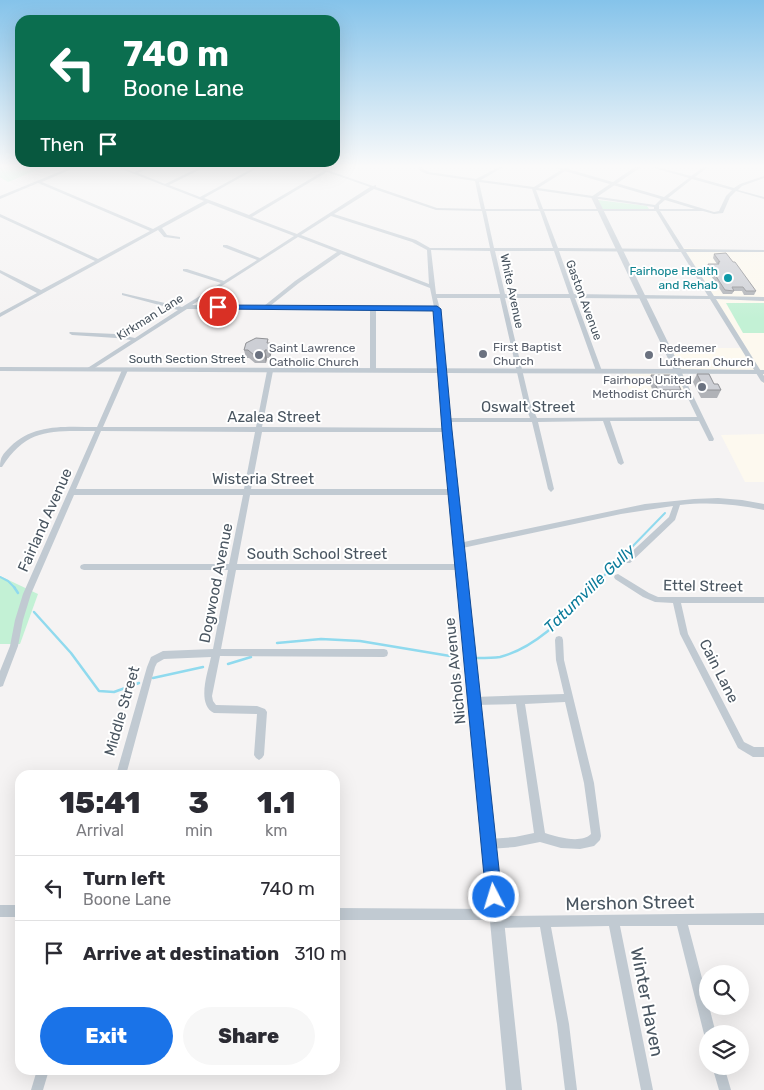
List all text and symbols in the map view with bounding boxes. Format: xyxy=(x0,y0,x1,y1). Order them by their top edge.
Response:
text: 740 m xyxy=(123,33,229,75)
icon: left xyxy=(40,35,105,100)
text: Boone Lane xyxy=(123,75,244,102)
icon: arrive xyxy=(94,130,122,158)
text: Then xyxy=(40,133,84,156)
street label: White Avenue xyxy=(497,252,527,330)
street label: Gaston Avenue xyxy=(563,258,605,342)
place label: Fairhope Health and Rehab xyxy=(629,264,718,292)
marker: Fairhope Health and Rehab xyxy=(722,272,734,284)
pin xyxy=(197,286,239,328)
street label: Kirkman Lane xyxy=(114,291,186,343)
icon: arrive xyxy=(204,293,232,321)
place label: First Baptist Church xyxy=(493,340,562,368)
place label: Saint Lawrence Catholic Church xyxy=(269,341,359,369)
place label: Redeemer Lutheran Church xyxy=(659,341,754,369)
marker: First Baptist Church xyxy=(477,348,489,360)
marker: Saint Lawrence Catholic Church xyxy=(253,349,265,361)
marker: Redeemer Lutheran Church xyxy=(643,349,655,361)
street label: South Section Street xyxy=(129,352,246,366)
place label: Fairhope United Methodist Church xyxy=(592,373,692,401)
marker: Fairhope United Methodist Church xyxy=(696,381,708,393)
street label: Oswalt Street xyxy=(481,398,575,416)
street label: Azalea Street xyxy=(227,408,321,426)
street label: Fairland Avenue xyxy=(14,465,76,575)
street label: Wisteria Street xyxy=(212,470,314,488)
street label: Dogwood Avenue xyxy=(196,522,236,644)
water label: Tatumville Gully xyxy=(540,539,640,637)
street label: South School Street xyxy=(247,545,387,563)
street label: Ettel Street xyxy=(663,576,743,596)
street label: Nichols Avenue xyxy=(440,617,470,725)
street label: Cain Lane xyxy=(695,636,743,706)
street label: Middle Street xyxy=(101,664,143,758)
text: 15:41 xyxy=(59,785,141,821)
text: 3 xyxy=(189,785,209,821)
text: 1.1 xyxy=(257,785,296,821)
text: Arrival xyxy=(76,821,124,840)
text: min xyxy=(185,821,213,840)
text: km xyxy=(265,821,288,840)
text: Turn left xyxy=(83,867,165,890)
position arrow xyxy=(467,870,519,922)
icon: left xyxy=(40,874,68,902)
text: 740 m xyxy=(260,877,315,900)
text: Boone Lane xyxy=(83,890,171,909)
street label: Mershon Street xyxy=(565,891,695,915)
icon: arrive xyxy=(40,939,68,967)
text: Arrive at destination xyxy=(83,942,279,965)
text: 310 m xyxy=(294,942,347,965)
street label: Winter Haven xyxy=(626,946,668,1058)
map controls xyxy=(699,965,749,1075)
button: search xyxy=(699,965,749,1015)
button: Exit xyxy=(40,1007,173,1065)
button: Share xyxy=(183,1007,315,1065)
button: layers xyxy=(699,1025,749,1075)

